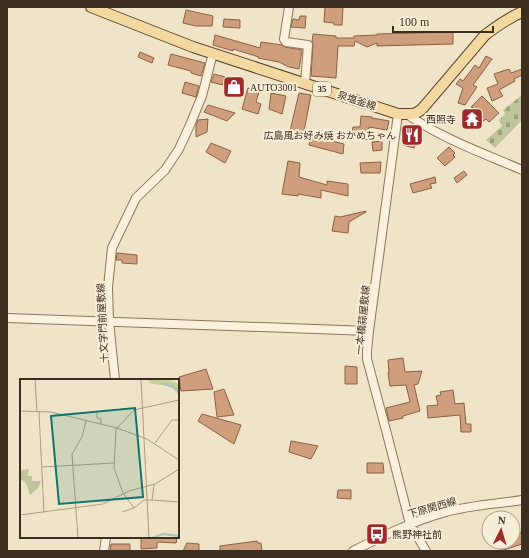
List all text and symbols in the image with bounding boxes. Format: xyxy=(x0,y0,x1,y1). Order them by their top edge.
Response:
scale bar xyxy=(393,8,493,34)
text: 100 m xyxy=(399,15,430,29)
shop icon: AUTO3001 xyxy=(221,74,247,100)
place label: AUTO3001 xyxy=(250,82,298,93)
road number: 35 xyxy=(313,82,331,96)
street label: 泉塩釜線 xyxy=(336,89,378,112)
temple icon: 西照寺 xyxy=(459,106,485,132)
place label: 西照寺 xyxy=(426,114,456,125)
restaurant icon: 広島風お好み焼 おかめちゃん xyxy=(399,122,425,148)
place label: 広島風お好み焼 おかめちゃん xyxy=(264,130,396,141)
street label: 十文字門前屋敷線 xyxy=(95,283,110,363)
street label: 一本橋蒜屋敷線 xyxy=(353,285,372,355)
inset map xyxy=(20,379,179,538)
street label: 下原関西線 xyxy=(407,495,458,520)
north arrow xyxy=(481,510,521,550)
text: N xyxy=(497,514,506,526)
bus stop icon: 熊野神社前 xyxy=(364,521,390,547)
place label: 熊野神社前 xyxy=(392,529,442,540)

